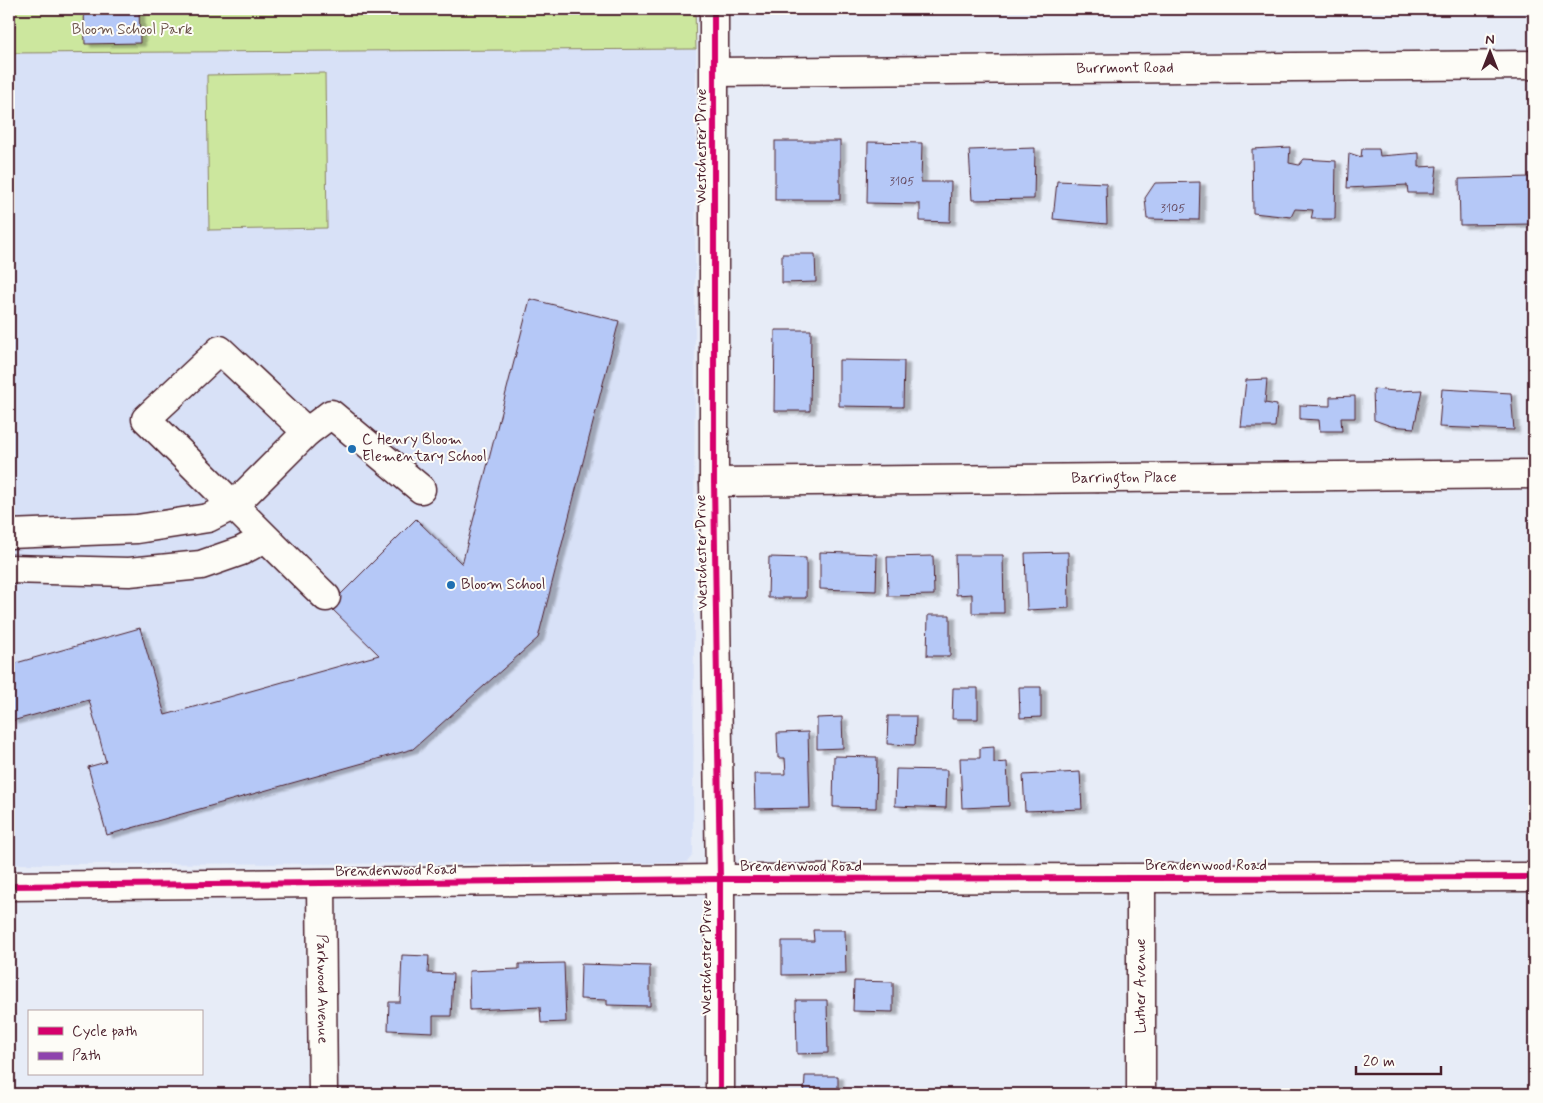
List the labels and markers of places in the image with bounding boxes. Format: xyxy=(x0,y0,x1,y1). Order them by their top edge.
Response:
place label: C Henry Bloom Elementary School xyxy=(362,430,487,467)
marker: C Henry Bloom Elementary School xyxy=(346,443,358,455)
place label: Bloom School xyxy=(461,575,545,595)
marker: Bloom School xyxy=(445,579,457,591)

